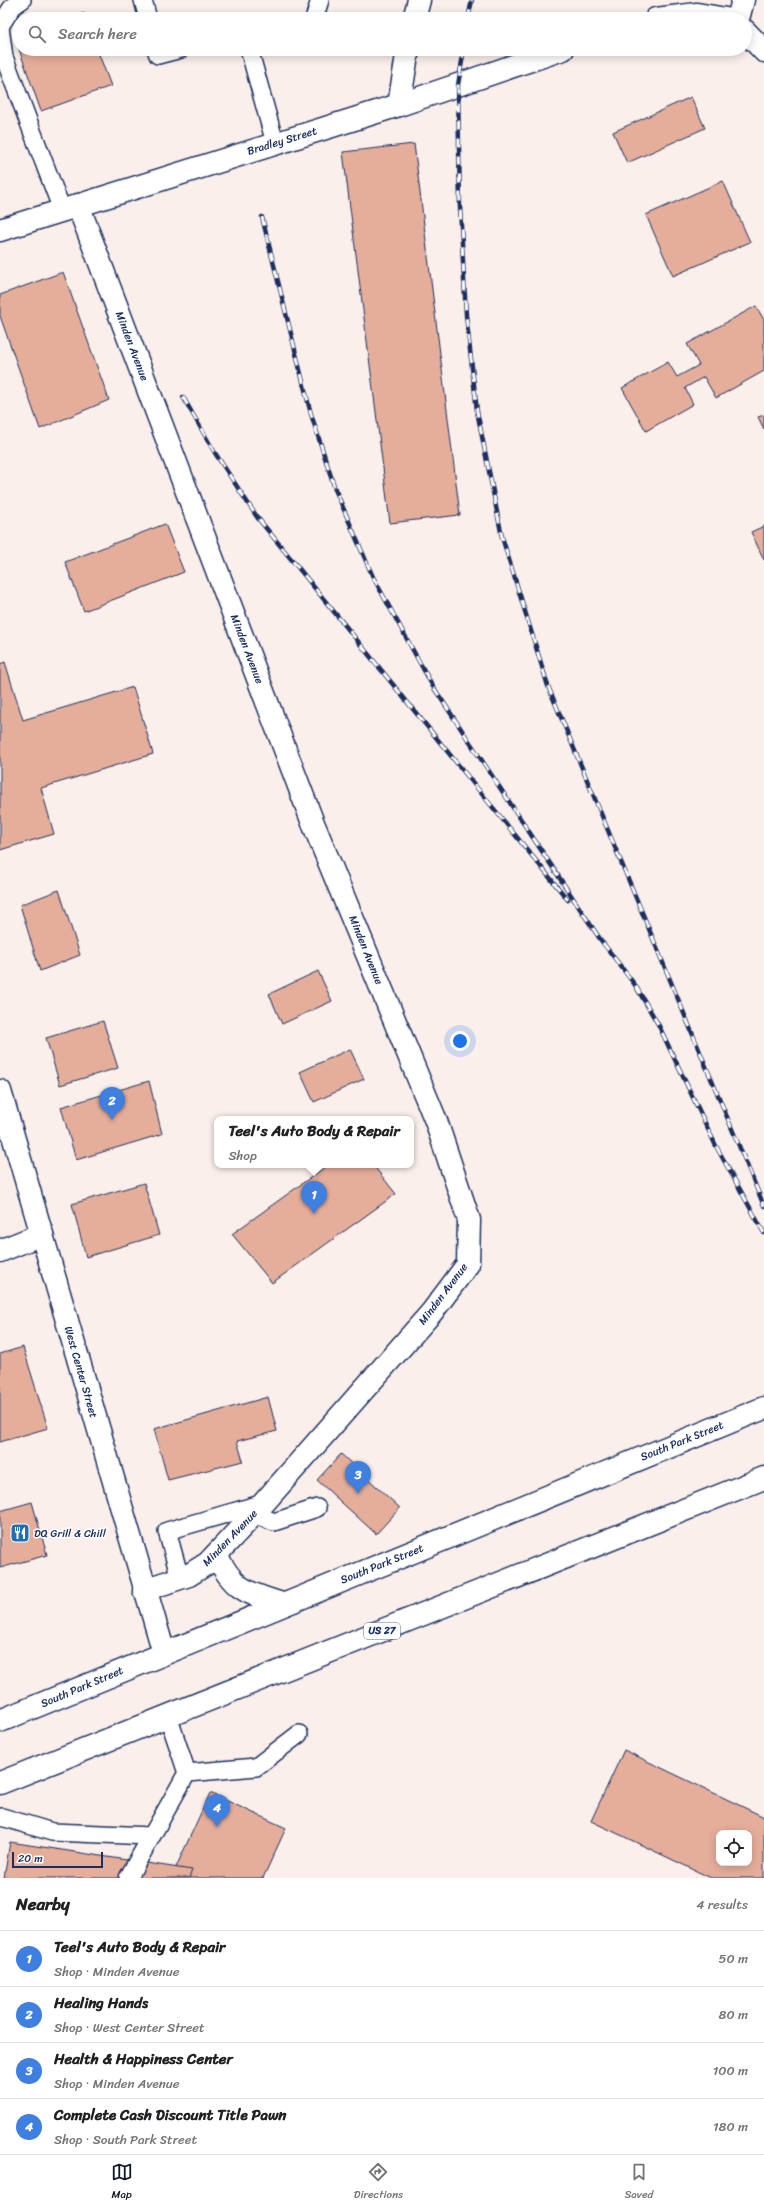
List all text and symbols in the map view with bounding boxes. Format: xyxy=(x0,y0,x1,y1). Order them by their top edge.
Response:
search box xyxy=(12,12,752,56)
text: Search here xyxy=(58,21,137,47)
icon: search xyxy=(26,23,48,45)
street label: Bradley Street xyxy=(245,121,319,161)
street label: Minden Avenue xyxy=(110,308,154,384)
street label: Minden Avenue xyxy=(225,611,269,687)
street label: Minden Avenue xyxy=(343,912,389,988)
your location xyxy=(450,1031,470,1051)
pin: 2 xyxy=(99,1087,125,1120)
popup xyxy=(214,1116,414,1168)
text: Teel's Auto Body & Repair xyxy=(228,1118,400,1144)
text: Shop xyxy=(228,1144,257,1167)
pin: 1 xyxy=(301,1181,327,1214)
street label: Minden Avenue xyxy=(413,1259,473,1329)
street label: West Center Street xyxy=(59,1324,103,1420)
street label: South Park Street xyxy=(637,1416,727,1466)
pin: 3 xyxy=(345,1461,371,1494)
street label: Minden Avenue xyxy=(198,1505,263,1571)
restaurant icon: DQ Grill & Chill xyxy=(9,1522,31,1544)
place label: DQ Grill & Chill xyxy=(34,1524,107,1543)
street label: South Park Street xyxy=(337,1539,427,1589)
road number: US 27 xyxy=(364,1623,400,1639)
street label: South Park Street xyxy=(38,1661,127,1713)
pin: 4 xyxy=(204,1794,230,1827)
map controls xyxy=(716,1830,752,1866)
button: locate xyxy=(716,1830,752,1866)
text: 20 m xyxy=(18,1849,43,1868)
scale bar xyxy=(12,1850,103,1869)
text: Nearby xyxy=(16,1889,70,1919)
text: 4 results xyxy=(696,1893,748,1916)
text: Teel's Auto Body & Repair xyxy=(54,1934,225,1960)
text: 1 xyxy=(26,1947,32,1970)
text: 50 m xyxy=(718,1947,748,1970)
text: Shop · Minden Avenue xyxy=(54,1960,179,1983)
text: Healing Hands xyxy=(54,1990,148,2016)
text: 2 xyxy=(25,2003,33,2026)
text: 80 m xyxy=(719,2003,748,2026)
text: Shop · West Center Street xyxy=(54,2016,205,2039)
text: Health & Happiness Center xyxy=(54,2046,233,2072)
text: 3 xyxy=(25,2059,33,2082)
text: 100 m xyxy=(713,2059,748,2082)
text: Shop · Minden Avenue xyxy=(54,2072,179,2095)
text: Complete Cash Discount Title Pawn xyxy=(54,2102,286,2128)
text: 4 xyxy=(25,2115,33,2138)
text: 180 m xyxy=(713,2115,748,2138)
text: Shop · South Park Street xyxy=(54,2128,197,2151)
tab: Map xyxy=(111,2161,133,2204)
tab: Directions xyxy=(354,2161,403,2204)
tab: Saved xyxy=(624,2161,653,2204)

